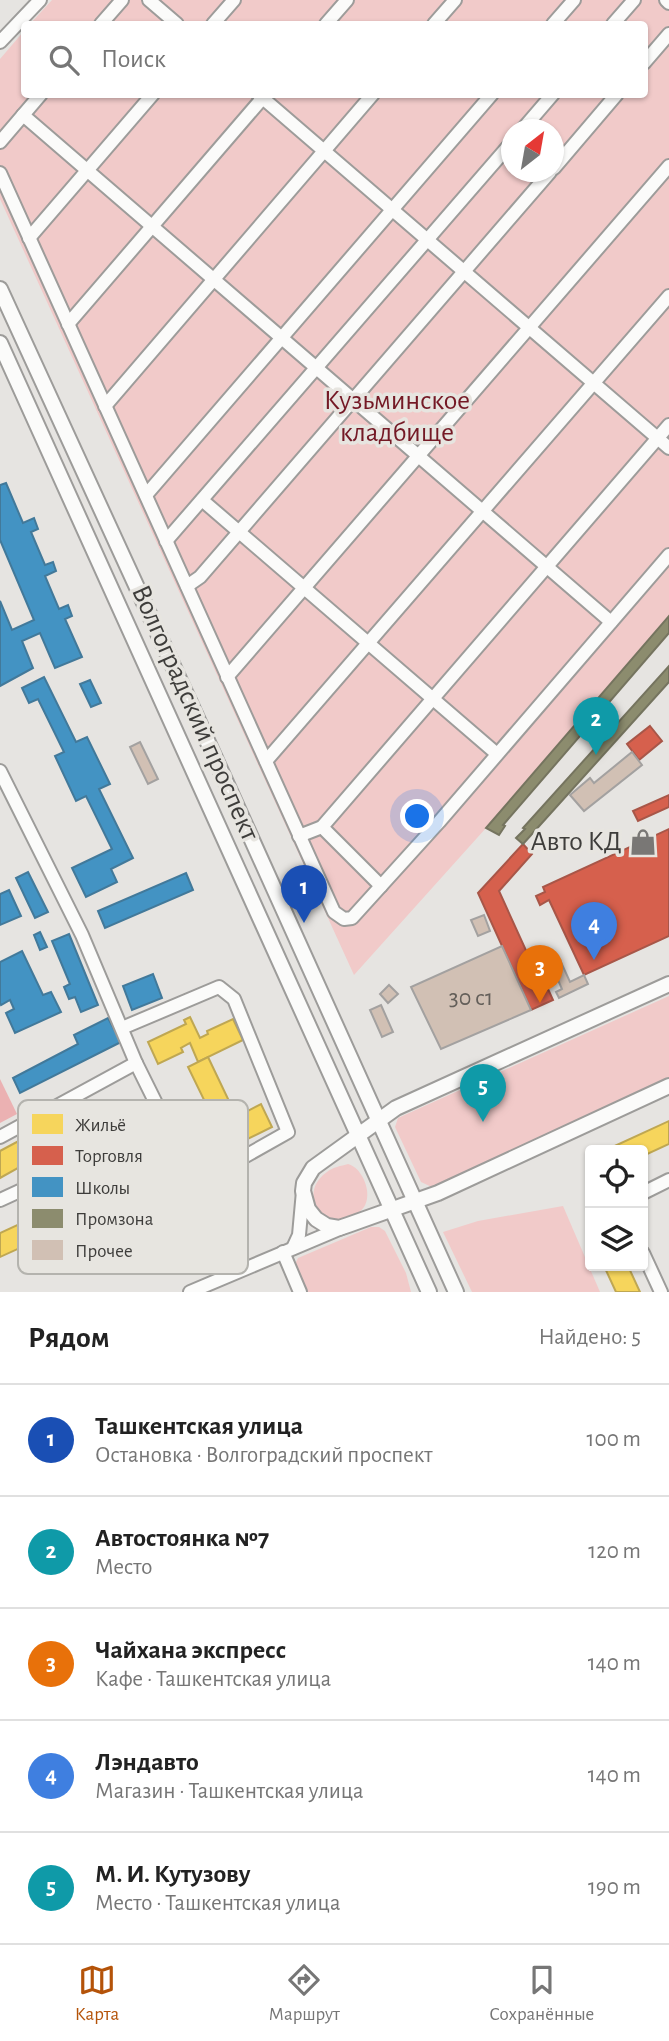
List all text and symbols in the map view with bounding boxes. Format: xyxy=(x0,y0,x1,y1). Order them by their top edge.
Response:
search box xyxy=(21,21,648,98)
icon: search xyxy=(45,41,83,79)
text: Поиск xyxy=(101,46,166,72)
north arrow xyxy=(501,119,564,182)
park label: Кузьминское кладбище xyxy=(324,387,470,447)
street label: Волгоградский проспект xyxy=(126,581,264,846)
pin: 2 xyxy=(573,697,619,755)
your location xyxy=(400,799,434,833)
shop icon: Авто КД xyxy=(628,827,658,857)
place label: Авто КД xyxy=(530,828,622,856)
pin: 1 xyxy=(281,865,327,923)
pin: 4 xyxy=(571,902,617,960)
pin: 3 xyxy=(517,945,563,1003)
house number: 30 с1 xyxy=(449,986,493,1010)
pin: 5 xyxy=(460,1064,506,1122)
legend xyxy=(18,1100,248,1274)
text: Жильё xyxy=(75,1116,126,1135)
map controls xyxy=(585,1145,648,1271)
button: locate xyxy=(585,1145,648,1208)
text: Торговля xyxy=(75,1147,143,1166)
text: Школы xyxy=(75,1179,130,1198)
button: layers xyxy=(585,1208,648,1271)
text: Промзона xyxy=(75,1210,154,1229)
text: Прочее xyxy=(75,1242,133,1261)
text: Рядом xyxy=(28,1323,110,1353)
text: Найдено: 5 xyxy=(538,1326,641,1349)
text: Ташкентская улица xyxy=(95,1413,303,1439)
text: 1 xyxy=(47,1428,55,1451)
text: 100 m xyxy=(587,1428,641,1451)
text: Остановка · Волгоградский проспект xyxy=(95,1444,433,1467)
text: Автостоянка №7 xyxy=(95,1525,269,1551)
text: 2 xyxy=(46,1540,56,1563)
text: 120 m xyxy=(588,1540,641,1563)
text: Место xyxy=(95,1556,152,1579)
text: Чайхана экспресс xyxy=(95,1637,286,1663)
text: 3 xyxy=(46,1652,56,1675)
text: 140 m xyxy=(588,1652,641,1675)
text: Кафе · Ташкентская улица xyxy=(95,1668,331,1691)
text: Лэндавто xyxy=(95,1749,199,1775)
text: 4 xyxy=(45,1764,57,1787)
text: 140 m xyxy=(588,1764,641,1787)
text: Магазин · Ташкентская улица xyxy=(95,1780,364,1803)
text: М. И. Кутузову xyxy=(95,1861,250,1887)
text: 5 xyxy=(46,1876,56,1899)
text: 190 m xyxy=(588,1876,641,1899)
text: Место · Ташкентская улица xyxy=(95,1892,341,1915)
tab: Карта xyxy=(75,1961,119,2026)
tab: Маршрут xyxy=(269,1961,340,2026)
tab: Сохранённые xyxy=(489,1961,594,2026)

